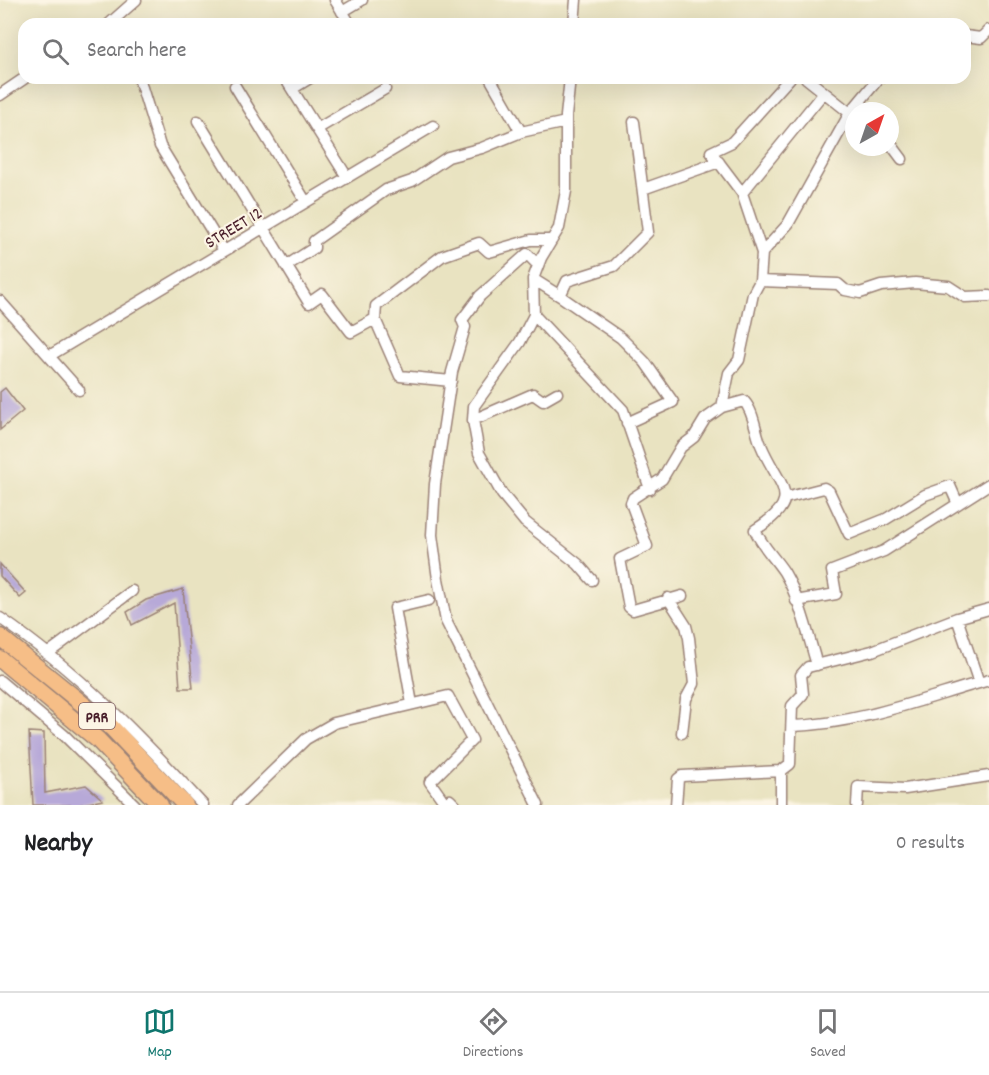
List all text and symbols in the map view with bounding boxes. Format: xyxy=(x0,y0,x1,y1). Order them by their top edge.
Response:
search box xyxy=(18,18,971,84)
icon: search xyxy=(39,35,72,68)
text: Search here xyxy=(87,36,186,67)
north arrow xyxy=(845,102,899,156)
street label: STREET 12 xyxy=(201,202,268,256)
road number: PRR xyxy=(79,703,115,729)
text: Nearby xyxy=(24,826,92,863)
text: 0 results xyxy=(896,830,965,858)
tab: Map xyxy=(143,1005,176,1064)
tab: Directions xyxy=(463,1005,523,1064)
tab: Saved xyxy=(810,1005,846,1064)

